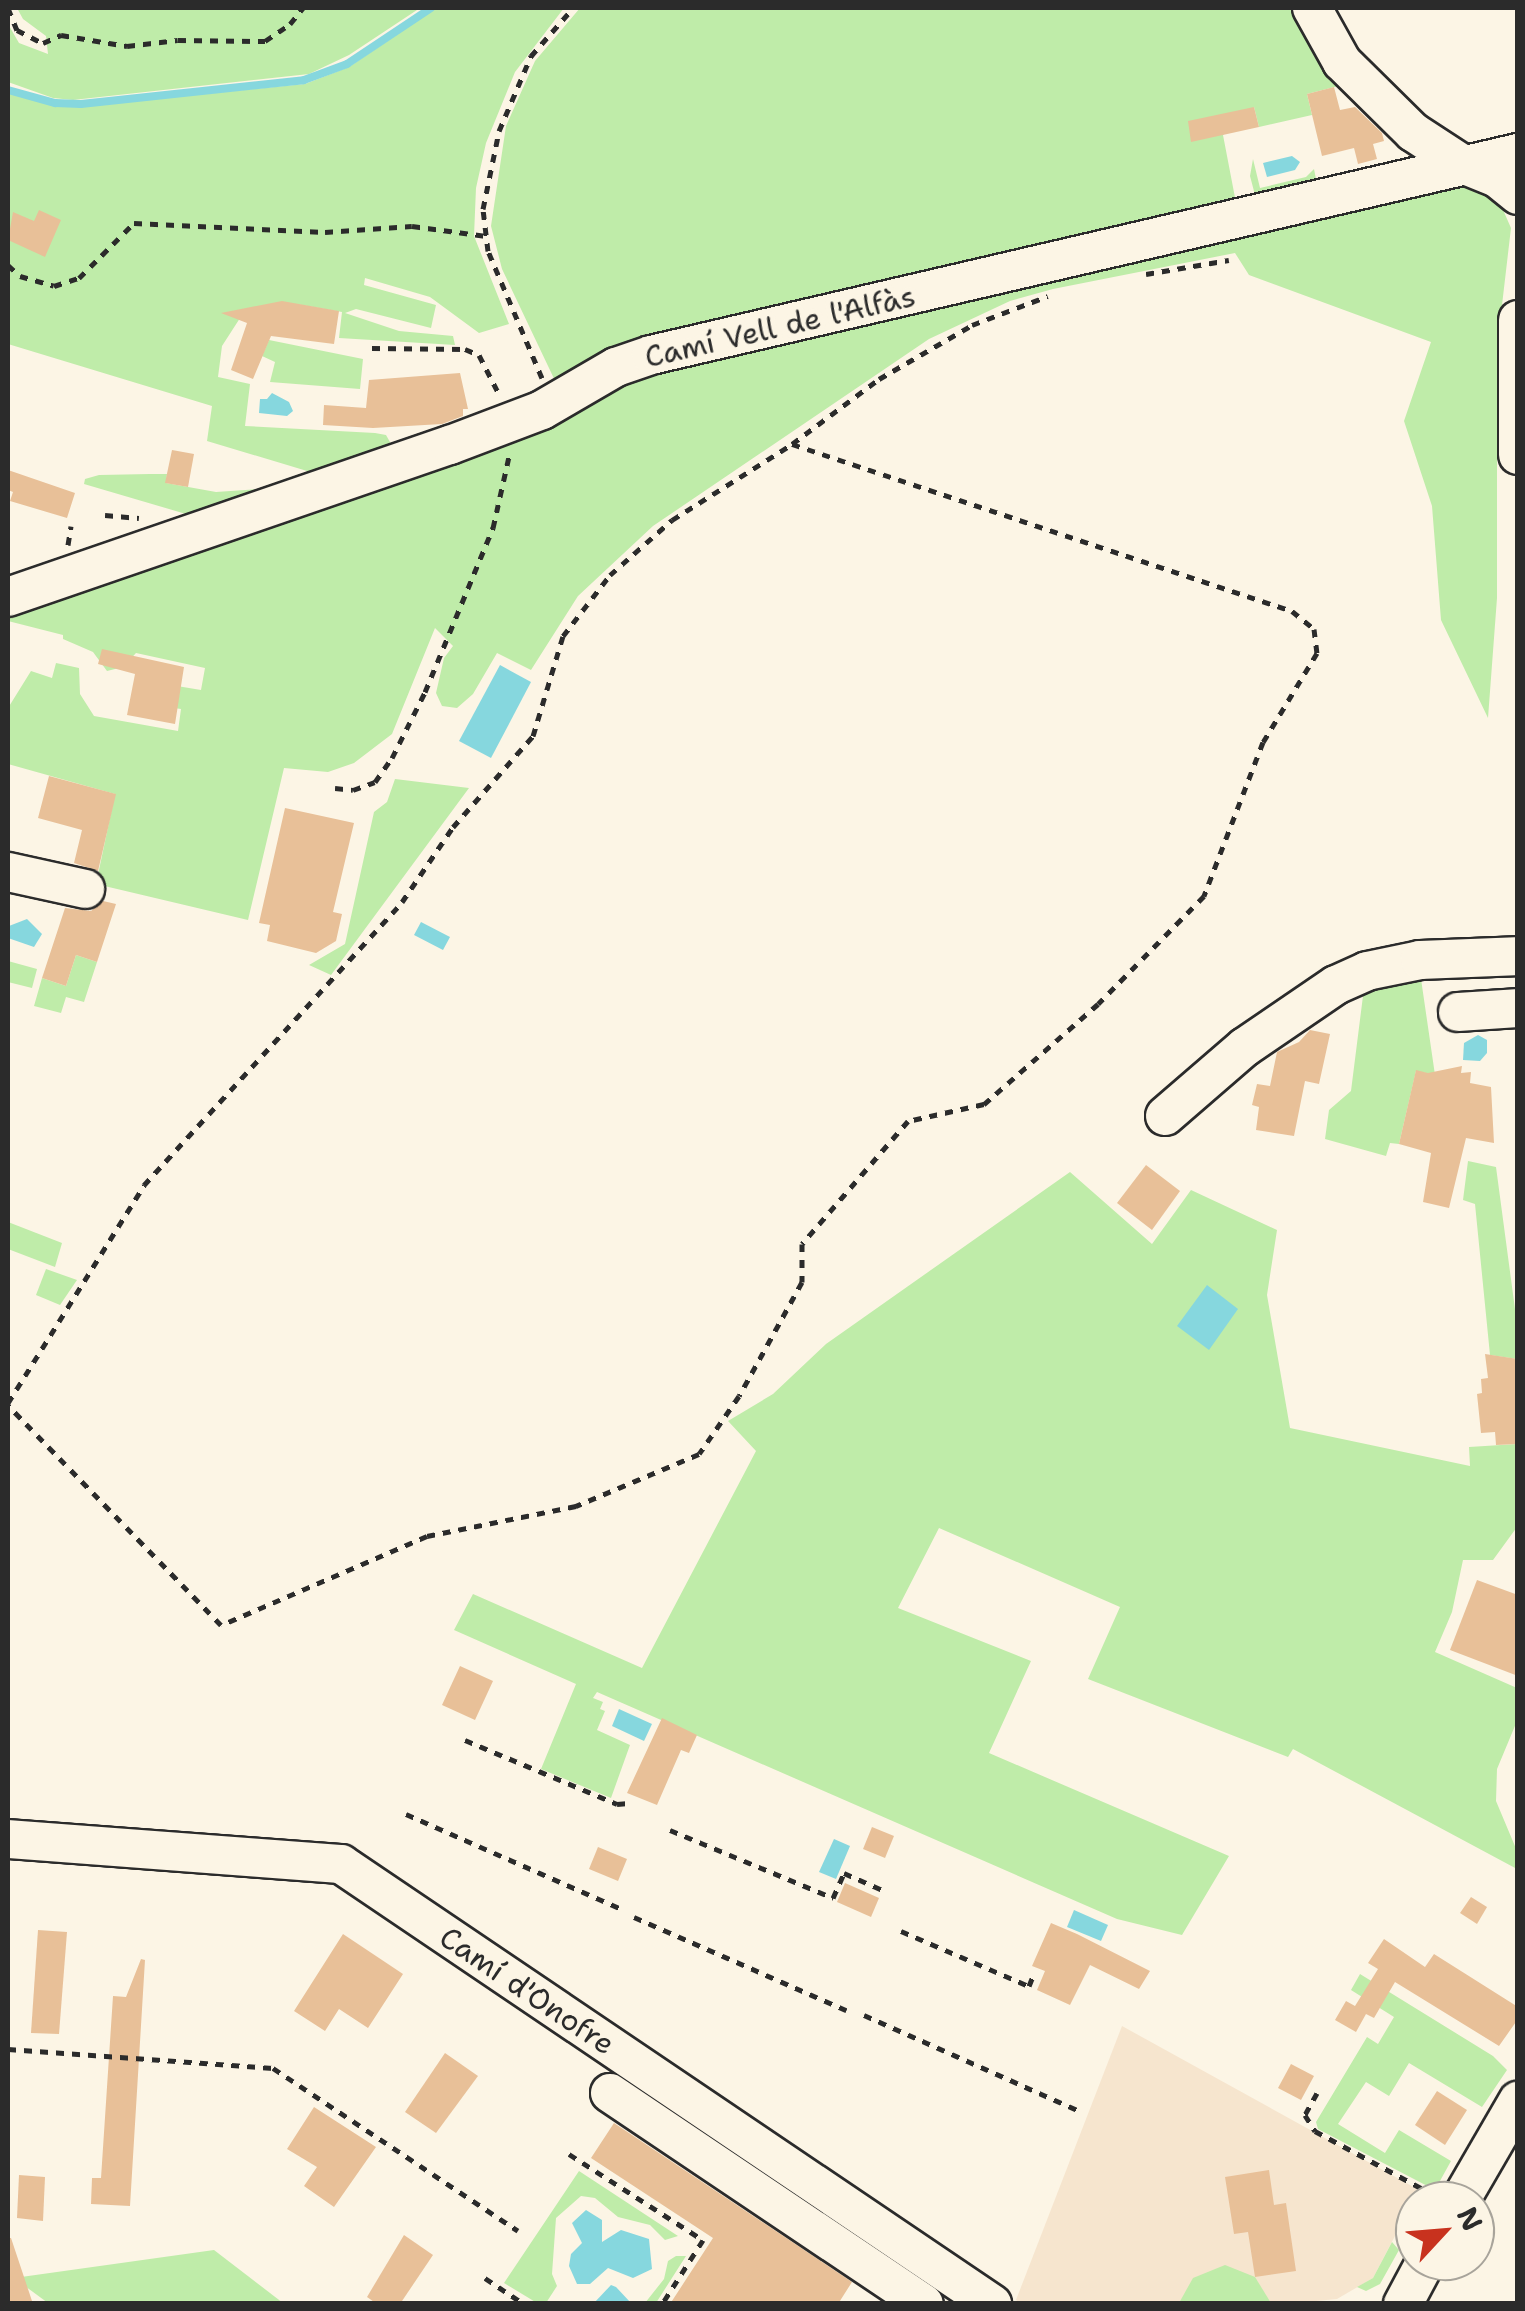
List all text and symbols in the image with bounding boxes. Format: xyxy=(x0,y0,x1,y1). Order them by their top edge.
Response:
street label: Camí Vell de l'Alfàs xyxy=(641,278,919,376)
street label: Camí d'Onofre xyxy=(433,1919,621,2063)
north arrow xyxy=(1395,2181,1495,2281)
text: N xyxy=(1448,2200,1492,2237)

